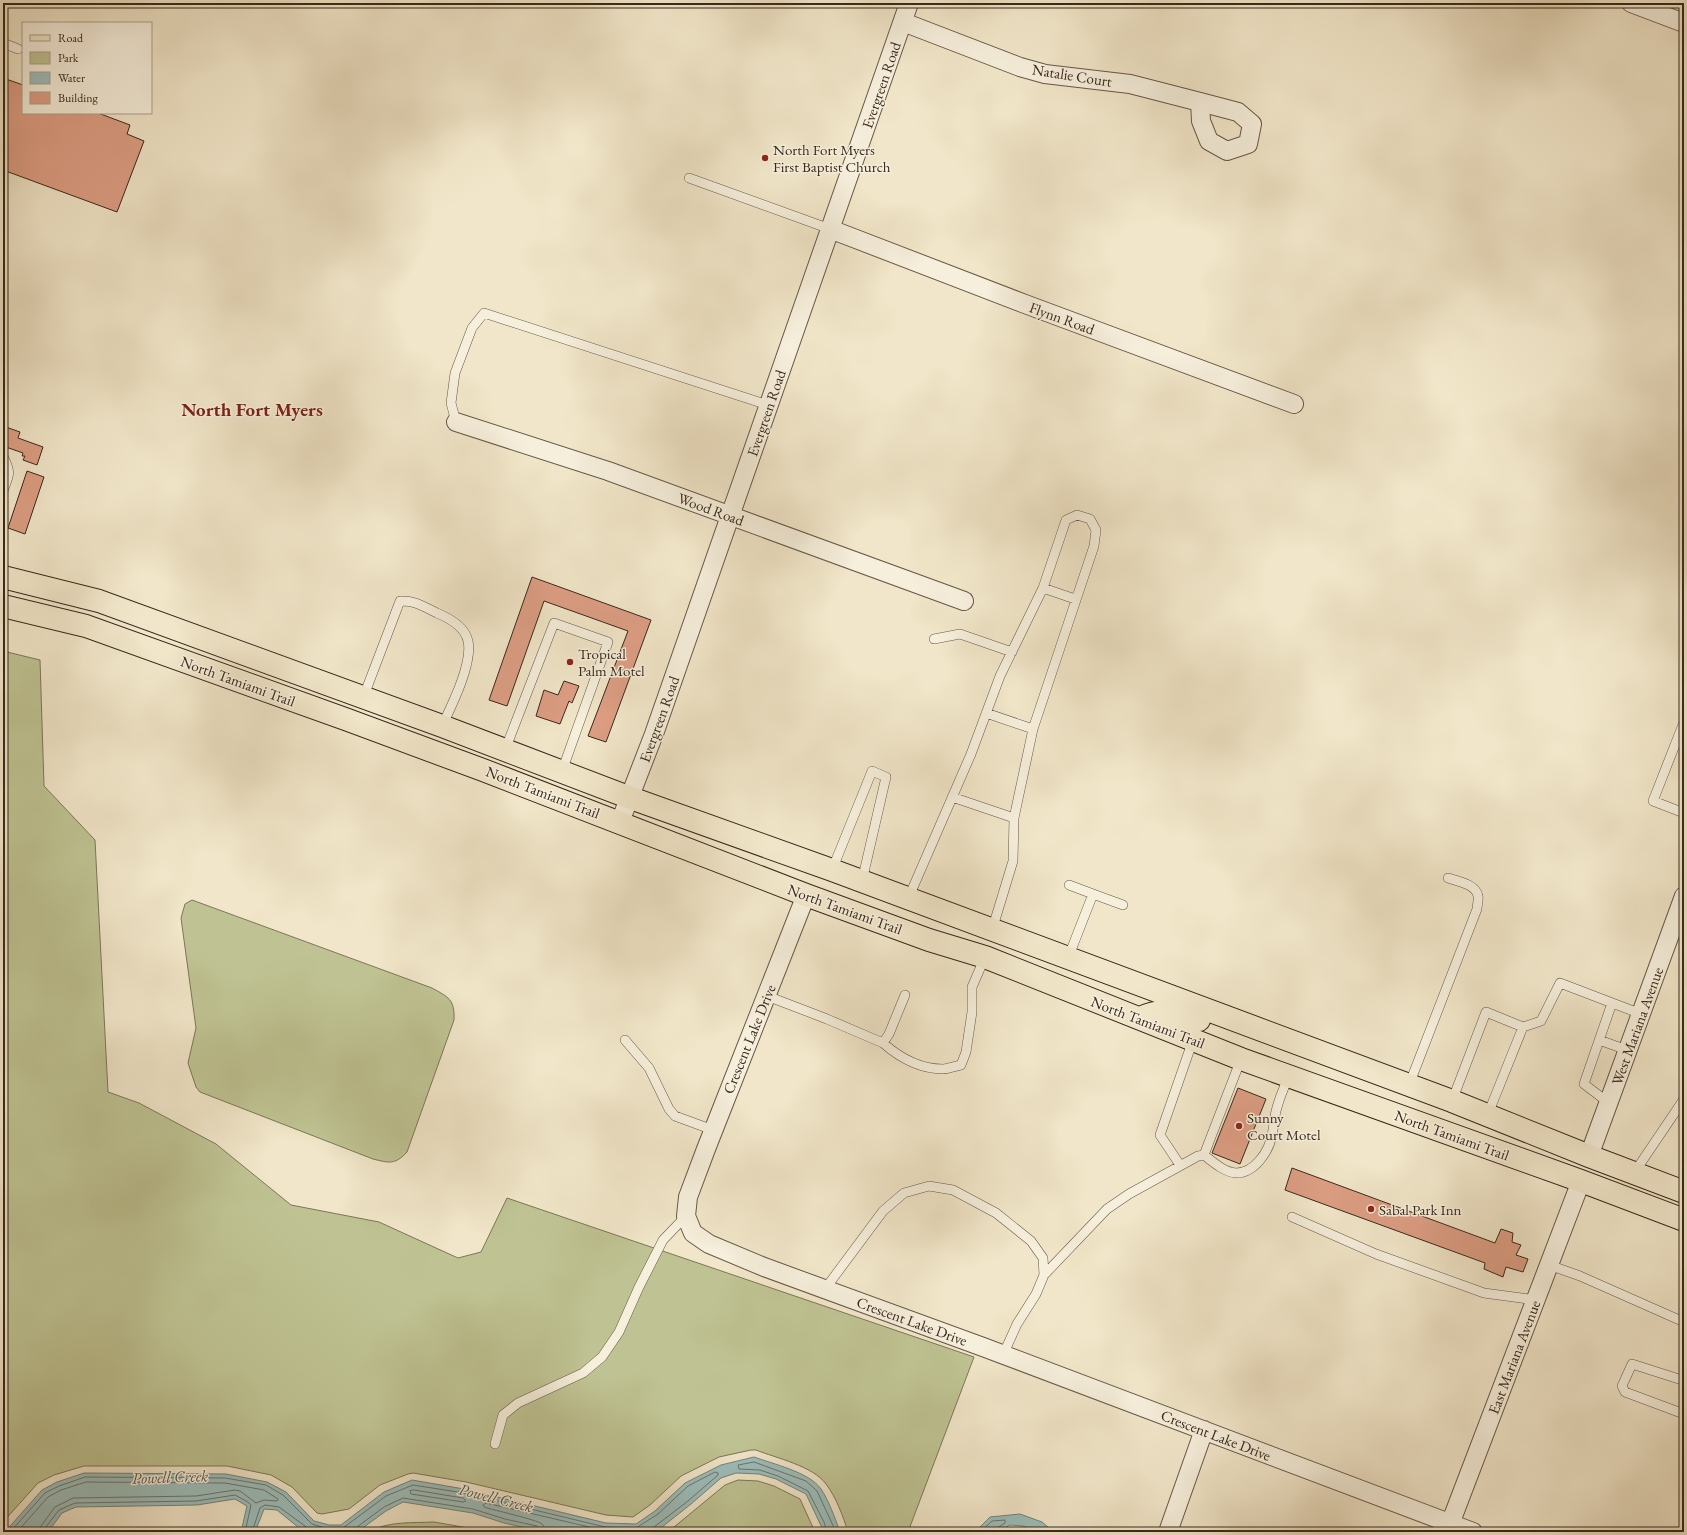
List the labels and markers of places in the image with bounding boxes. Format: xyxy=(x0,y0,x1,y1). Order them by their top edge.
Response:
place label: North Fort Myers First Baptist Church xyxy=(773,140,891,176)
marker: North Fort Myers First Baptist Church xyxy=(760,153,770,163)
place label: Tropical Palm Motel xyxy=(578,644,645,680)
marker: Tropical Palm Motel xyxy=(565,657,575,667)
place label: Sunny Court Motel xyxy=(1247,1108,1321,1144)
marker: Sunny Court Motel xyxy=(1234,1121,1244,1131)
place label: Sabal Park Inn xyxy=(1379,1200,1462,1219)
marker: Sabal Park Inn xyxy=(1366,1204,1376,1214)

